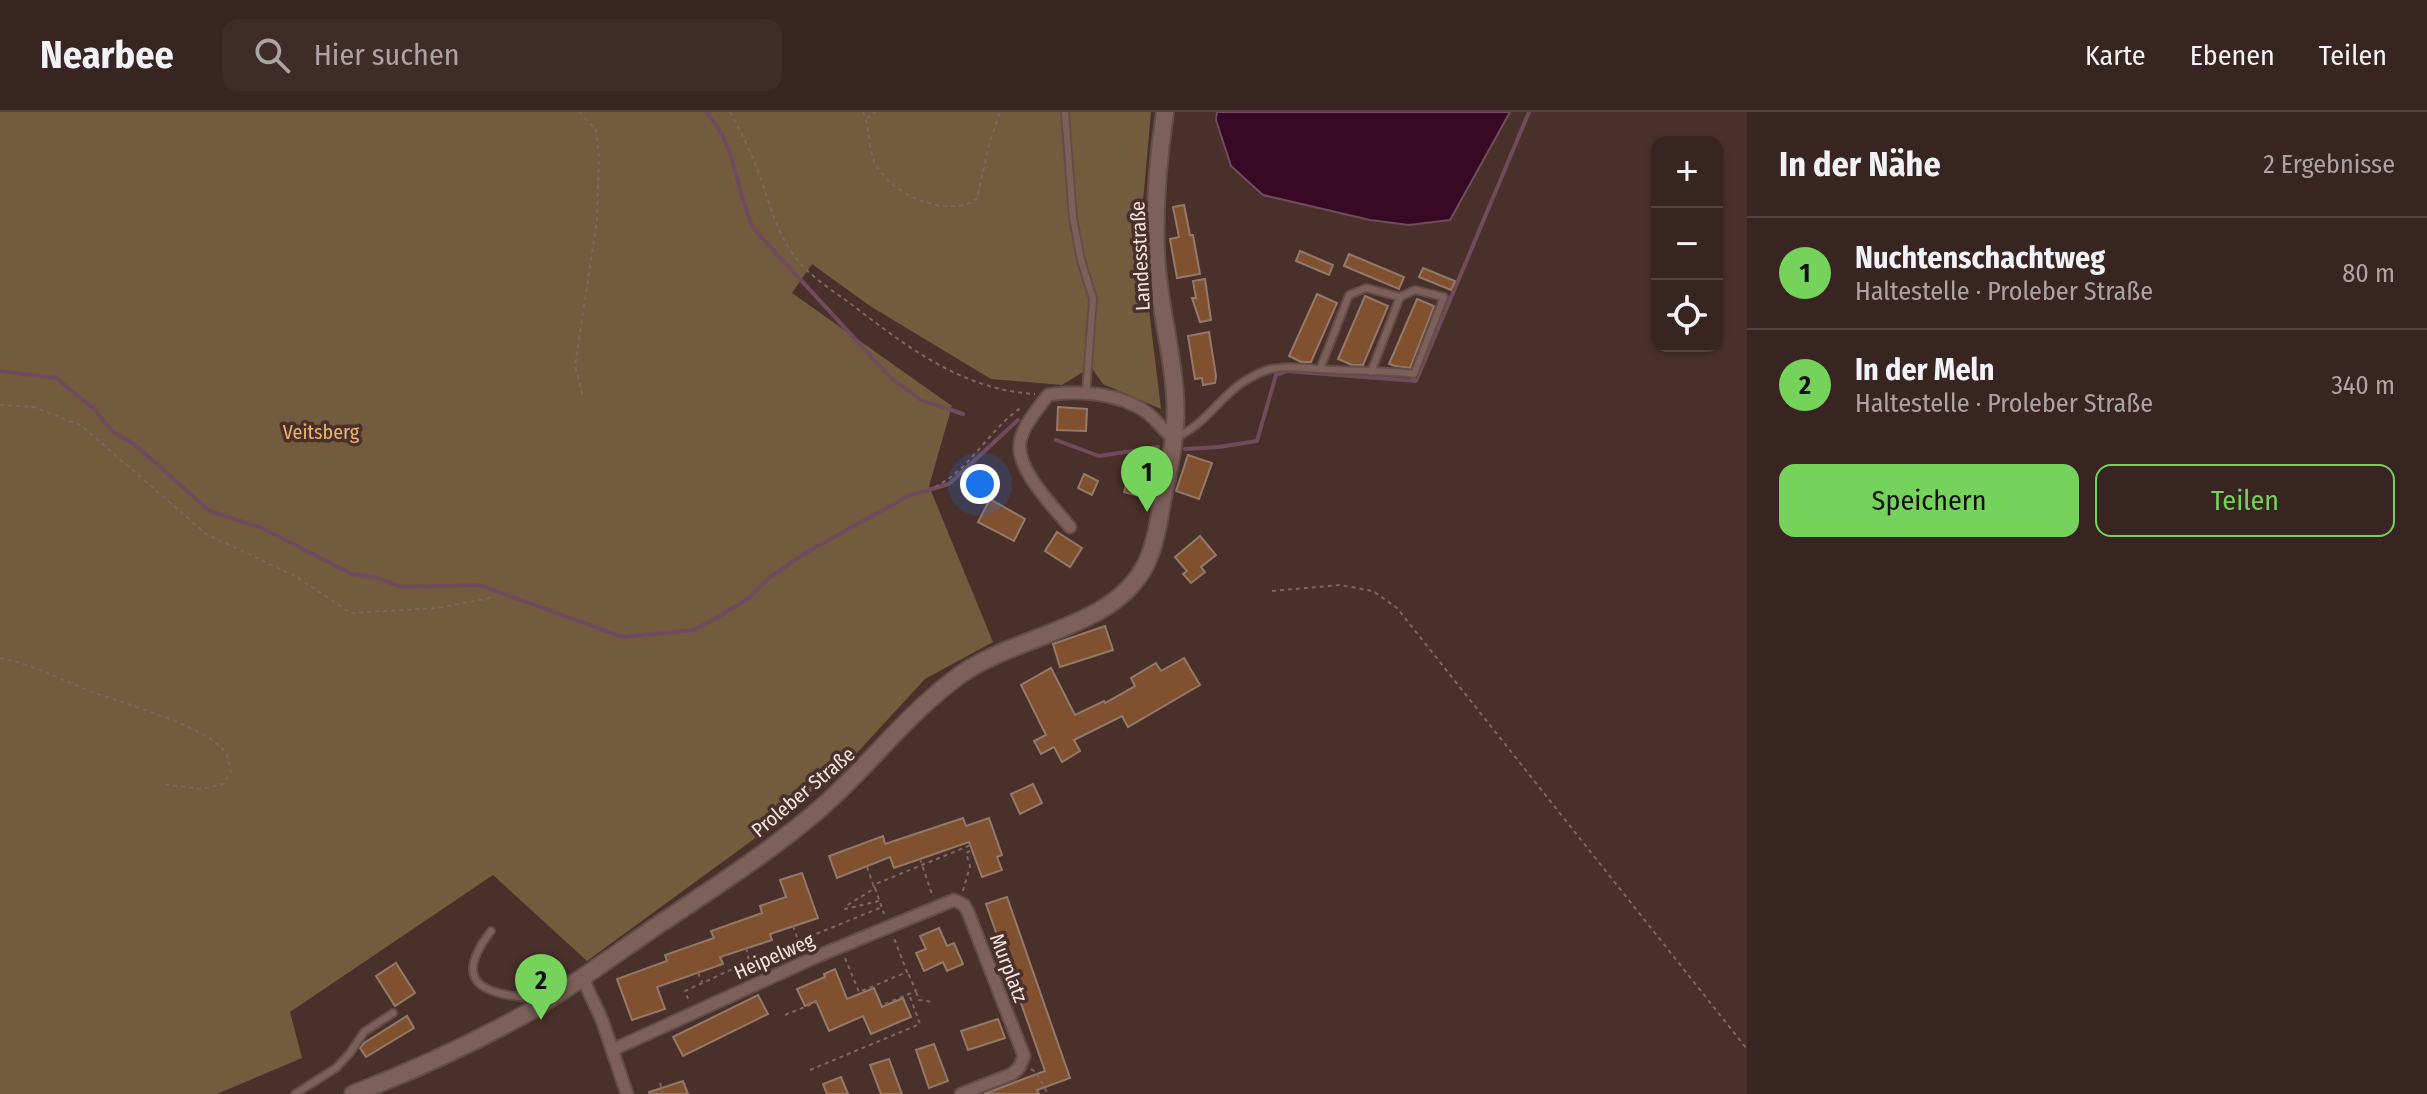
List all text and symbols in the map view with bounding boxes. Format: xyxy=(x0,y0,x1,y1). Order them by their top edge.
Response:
search box xyxy=(222,19,782,91)
text: Nearbee xyxy=(40,32,174,78)
icon: search xyxy=(250,33,294,77)
text: Hier suchen xyxy=(314,37,460,73)
text: Karte xyxy=(2085,39,2146,72)
text: Ebenen xyxy=(2190,39,2275,72)
text: Teilen xyxy=(2319,39,2387,72)
map controls xyxy=(1651,136,1723,352)
button: + xyxy=(1651,136,1723,208)
text: In der Nähe xyxy=(1779,144,1941,185)
text: 2 Ergebnisse xyxy=(2263,149,2395,180)
street label: Landesstraße xyxy=(1125,201,1155,311)
button: − xyxy=(1651,208,1723,280)
text: Nuchtenschachtweg xyxy=(1855,240,2105,276)
text: 1 xyxy=(1800,258,1811,289)
text: 80 m xyxy=(2342,258,2395,289)
text: Haltestelle · Proleber Straße xyxy=(1855,276,2153,307)
button: locate xyxy=(1651,280,1723,352)
text: In der Meln xyxy=(1855,352,1995,388)
text: 2 xyxy=(1799,370,1811,401)
text: 340 m xyxy=(2331,370,2395,401)
text: Haltestelle · Proleber Straße xyxy=(1855,388,2153,419)
park label: Veitsberg xyxy=(283,420,360,444)
pin: 1 xyxy=(1121,446,1173,512)
your location xyxy=(960,464,1000,504)
button: Speichern xyxy=(1779,464,2079,537)
button: Teilen xyxy=(2095,464,2395,537)
street label: Proleber Straße xyxy=(746,742,860,842)
street label: Heipelweg xyxy=(730,927,818,984)
street label: Murplatz xyxy=(985,930,1033,1006)
pin: 2 xyxy=(515,954,567,1020)

